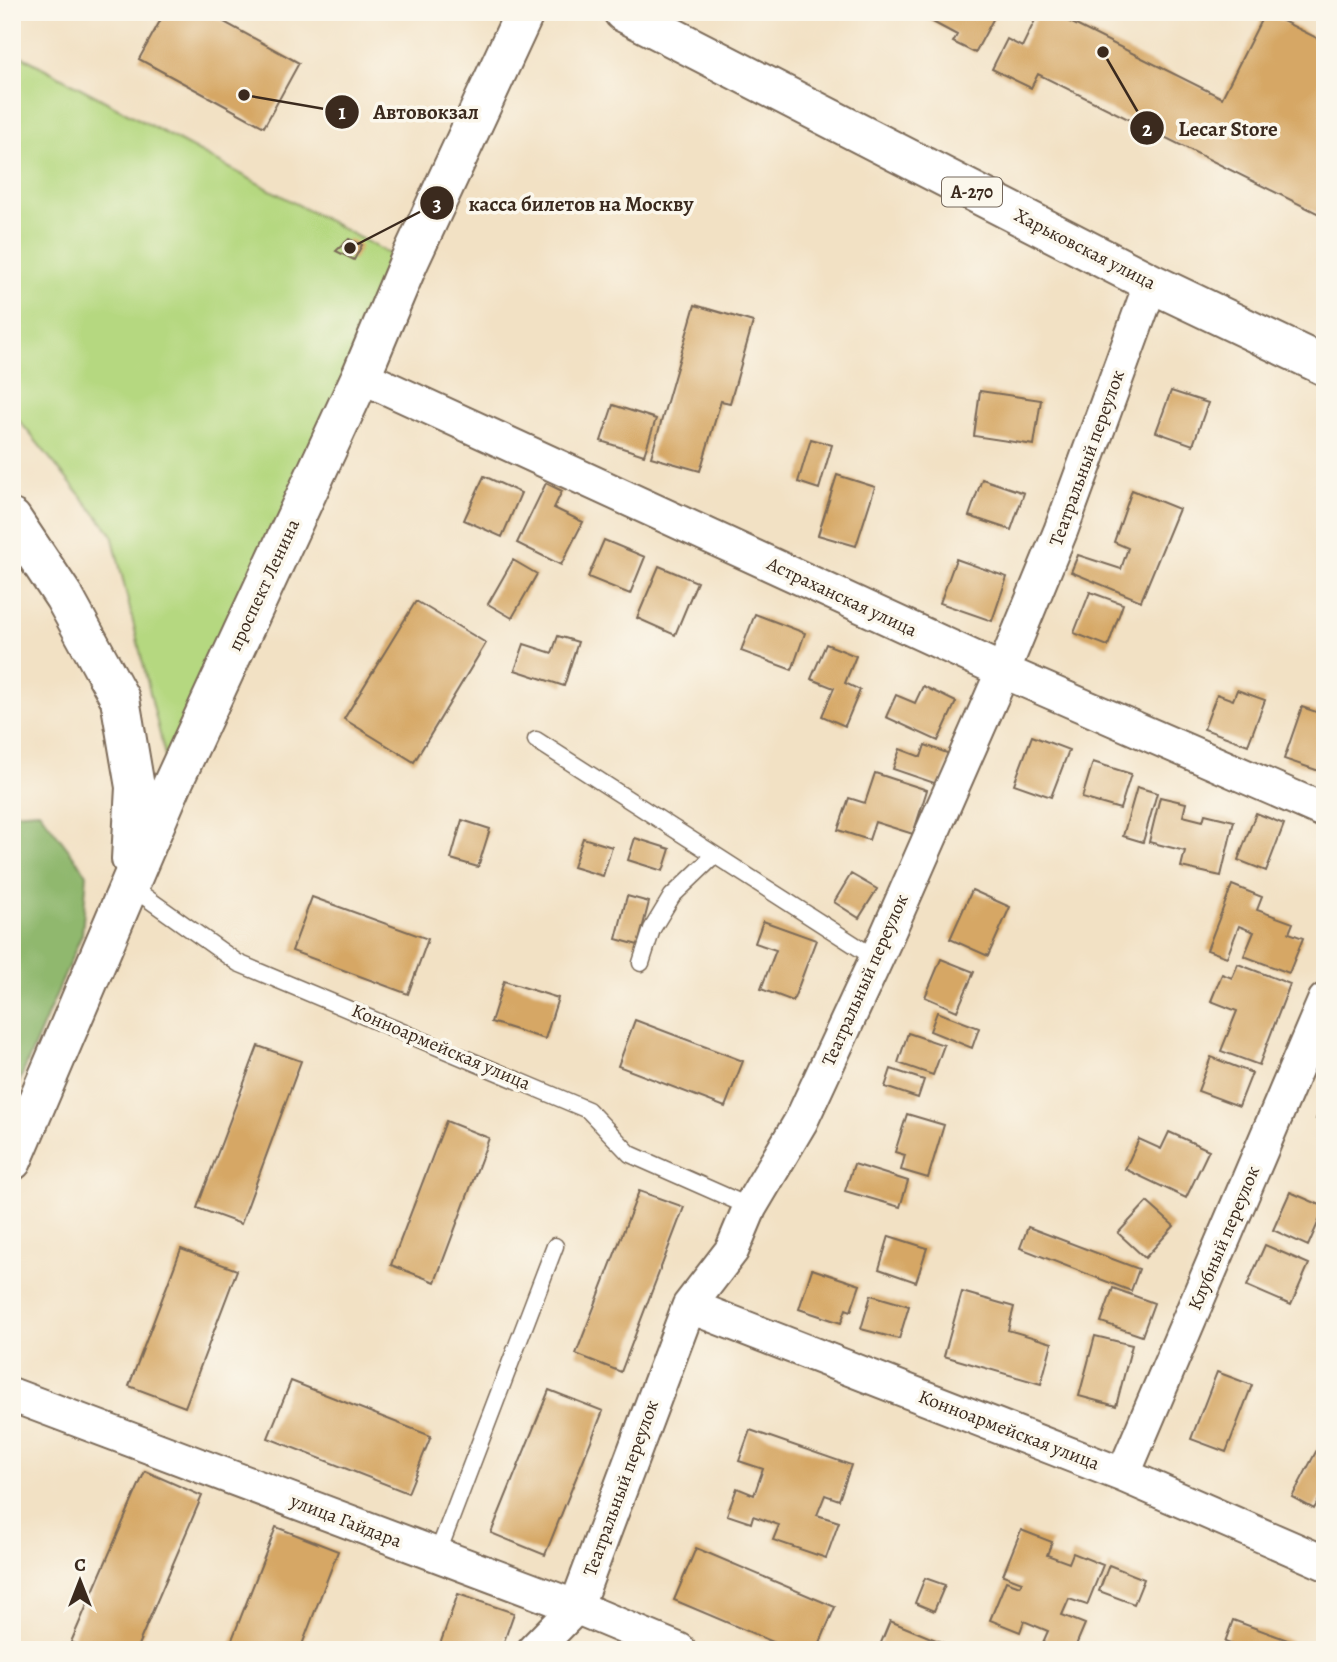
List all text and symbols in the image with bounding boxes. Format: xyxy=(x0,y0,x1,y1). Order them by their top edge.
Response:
callout: Автовокзал xyxy=(324,91,492,133)
text: 1 xyxy=(338,98,346,126)
text: Автовокзал xyxy=(372,98,479,126)
callout: Lecar Store xyxy=(1129,107,1292,149)
text: 2 xyxy=(1142,115,1152,143)
text: Lecar Store xyxy=(1178,115,1278,143)
road number: А-270 xyxy=(942,177,1002,206)
callout: касса билетов на Москву xyxy=(420,182,708,224)
text: 3 xyxy=(432,190,442,218)
text: касса билетов на Москву xyxy=(468,190,694,218)
street label: Харьковская улица xyxy=(1010,202,1160,296)
street label: Театральный переулок xyxy=(1043,366,1131,550)
street label: проспект Ленина xyxy=(222,515,306,655)
street label: Астраханская улица xyxy=(762,550,922,643)
street label: Театральный переулок xyxy=(815,890,915,1070)
street label: Конноармейская улица xyxy=(348,998,535,1097)
street label: Клубный переулок xyxy=(1182,1162,1266,1314)
street label: Конноармейская улица xyxy=(915,1383,1104,1477)
street label: Театральный переулок xyxy=(577,1396,665,1580)
street label: улица Гайдара xyxy=(286,1487,406,1554)
north arrow xyxy=(46,1546,116,1616)
text: С xyxy=(74,1552,86,1578)

